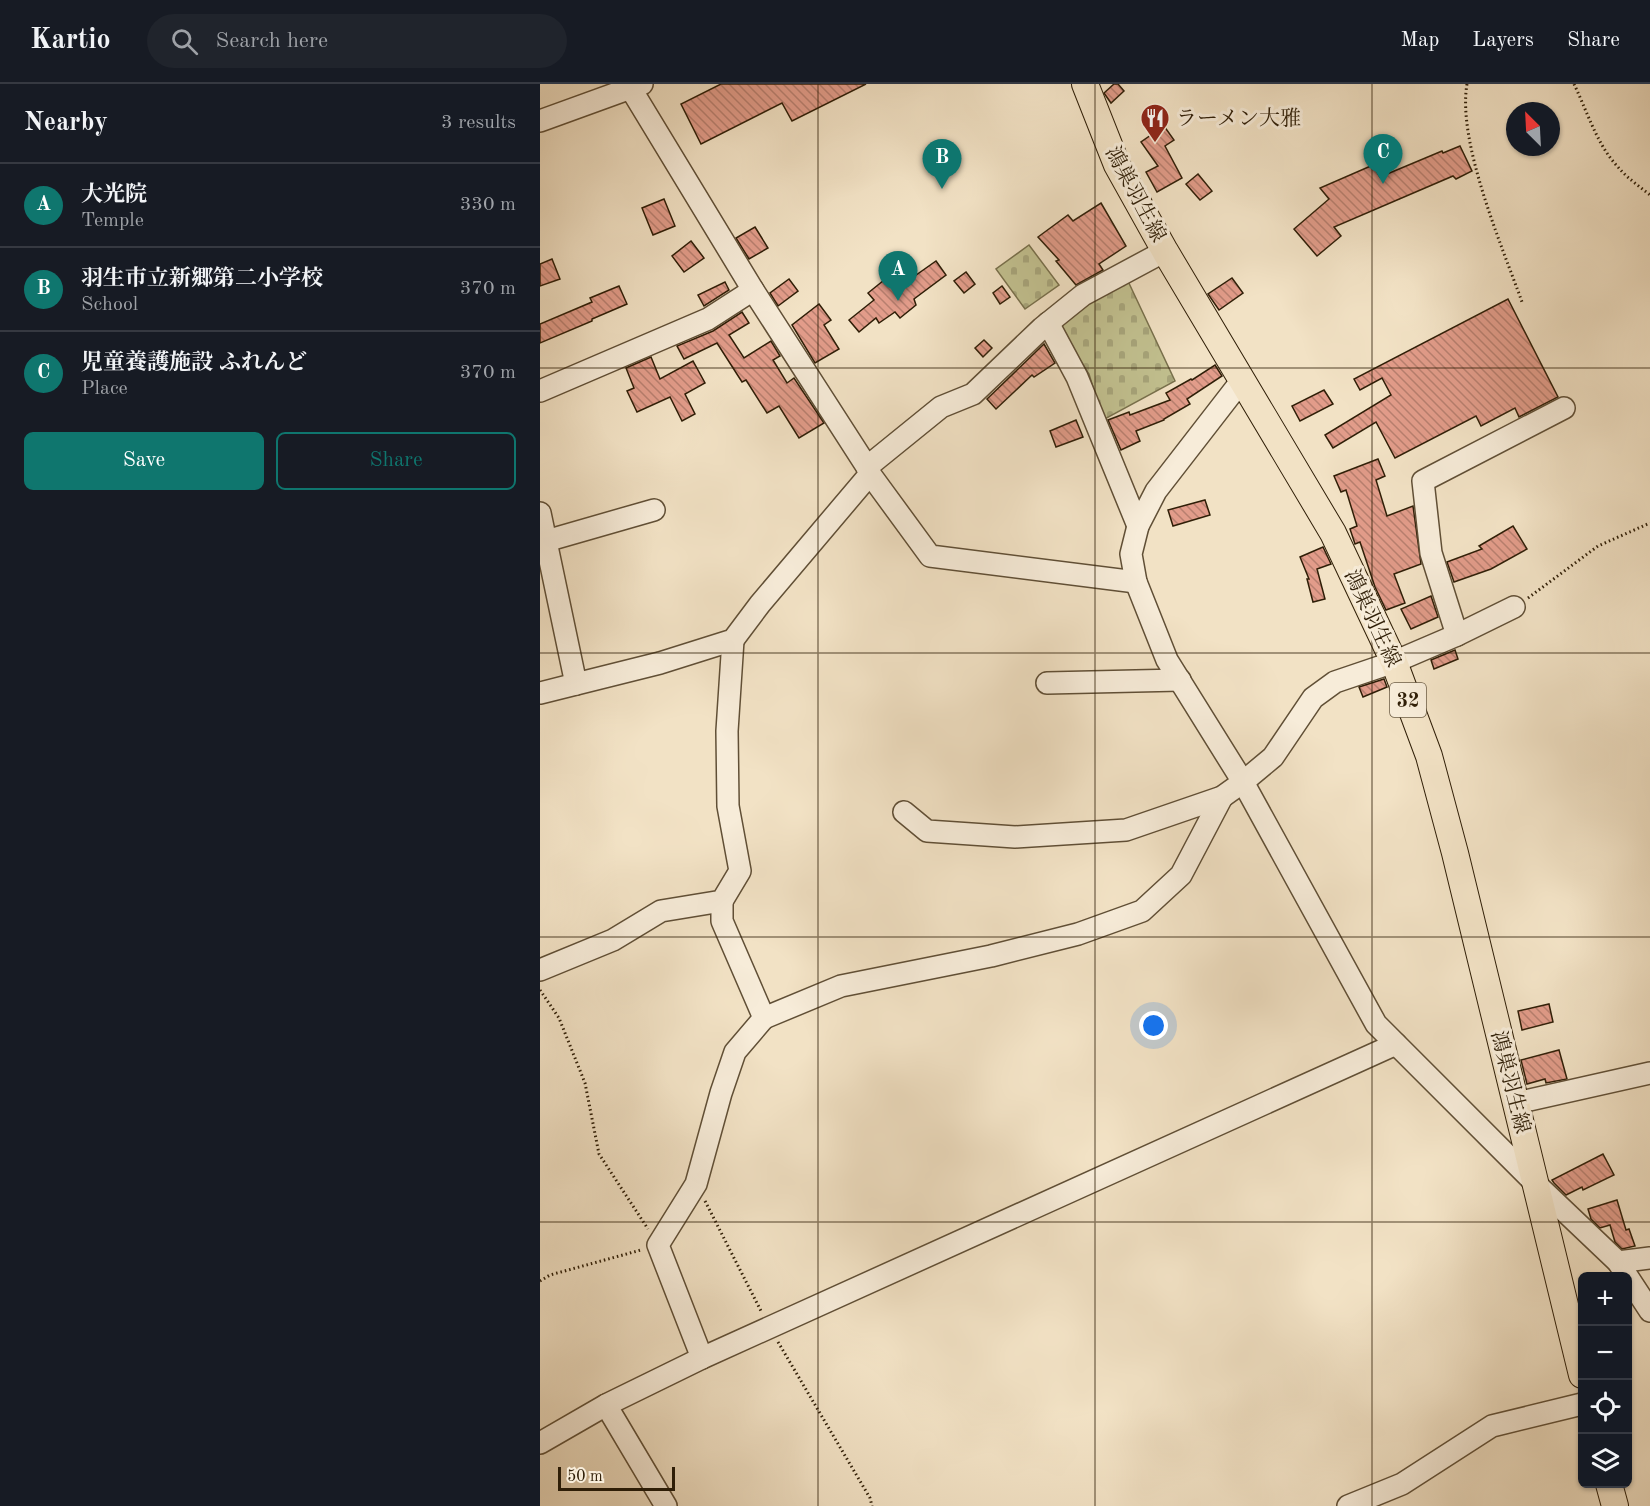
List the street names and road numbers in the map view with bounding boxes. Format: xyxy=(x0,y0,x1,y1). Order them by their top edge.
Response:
street label: 鴻巣羽生線 xyxy=(1101,142,1170,246)
street label: 鴻巣羽生線 xyxy=(1340,566,1405,671)
road number: 32 xyxy=(1390,683,1426,717)
street label: 鴻巣羽生線 xyxy=(1487,1028,1534,1136)

